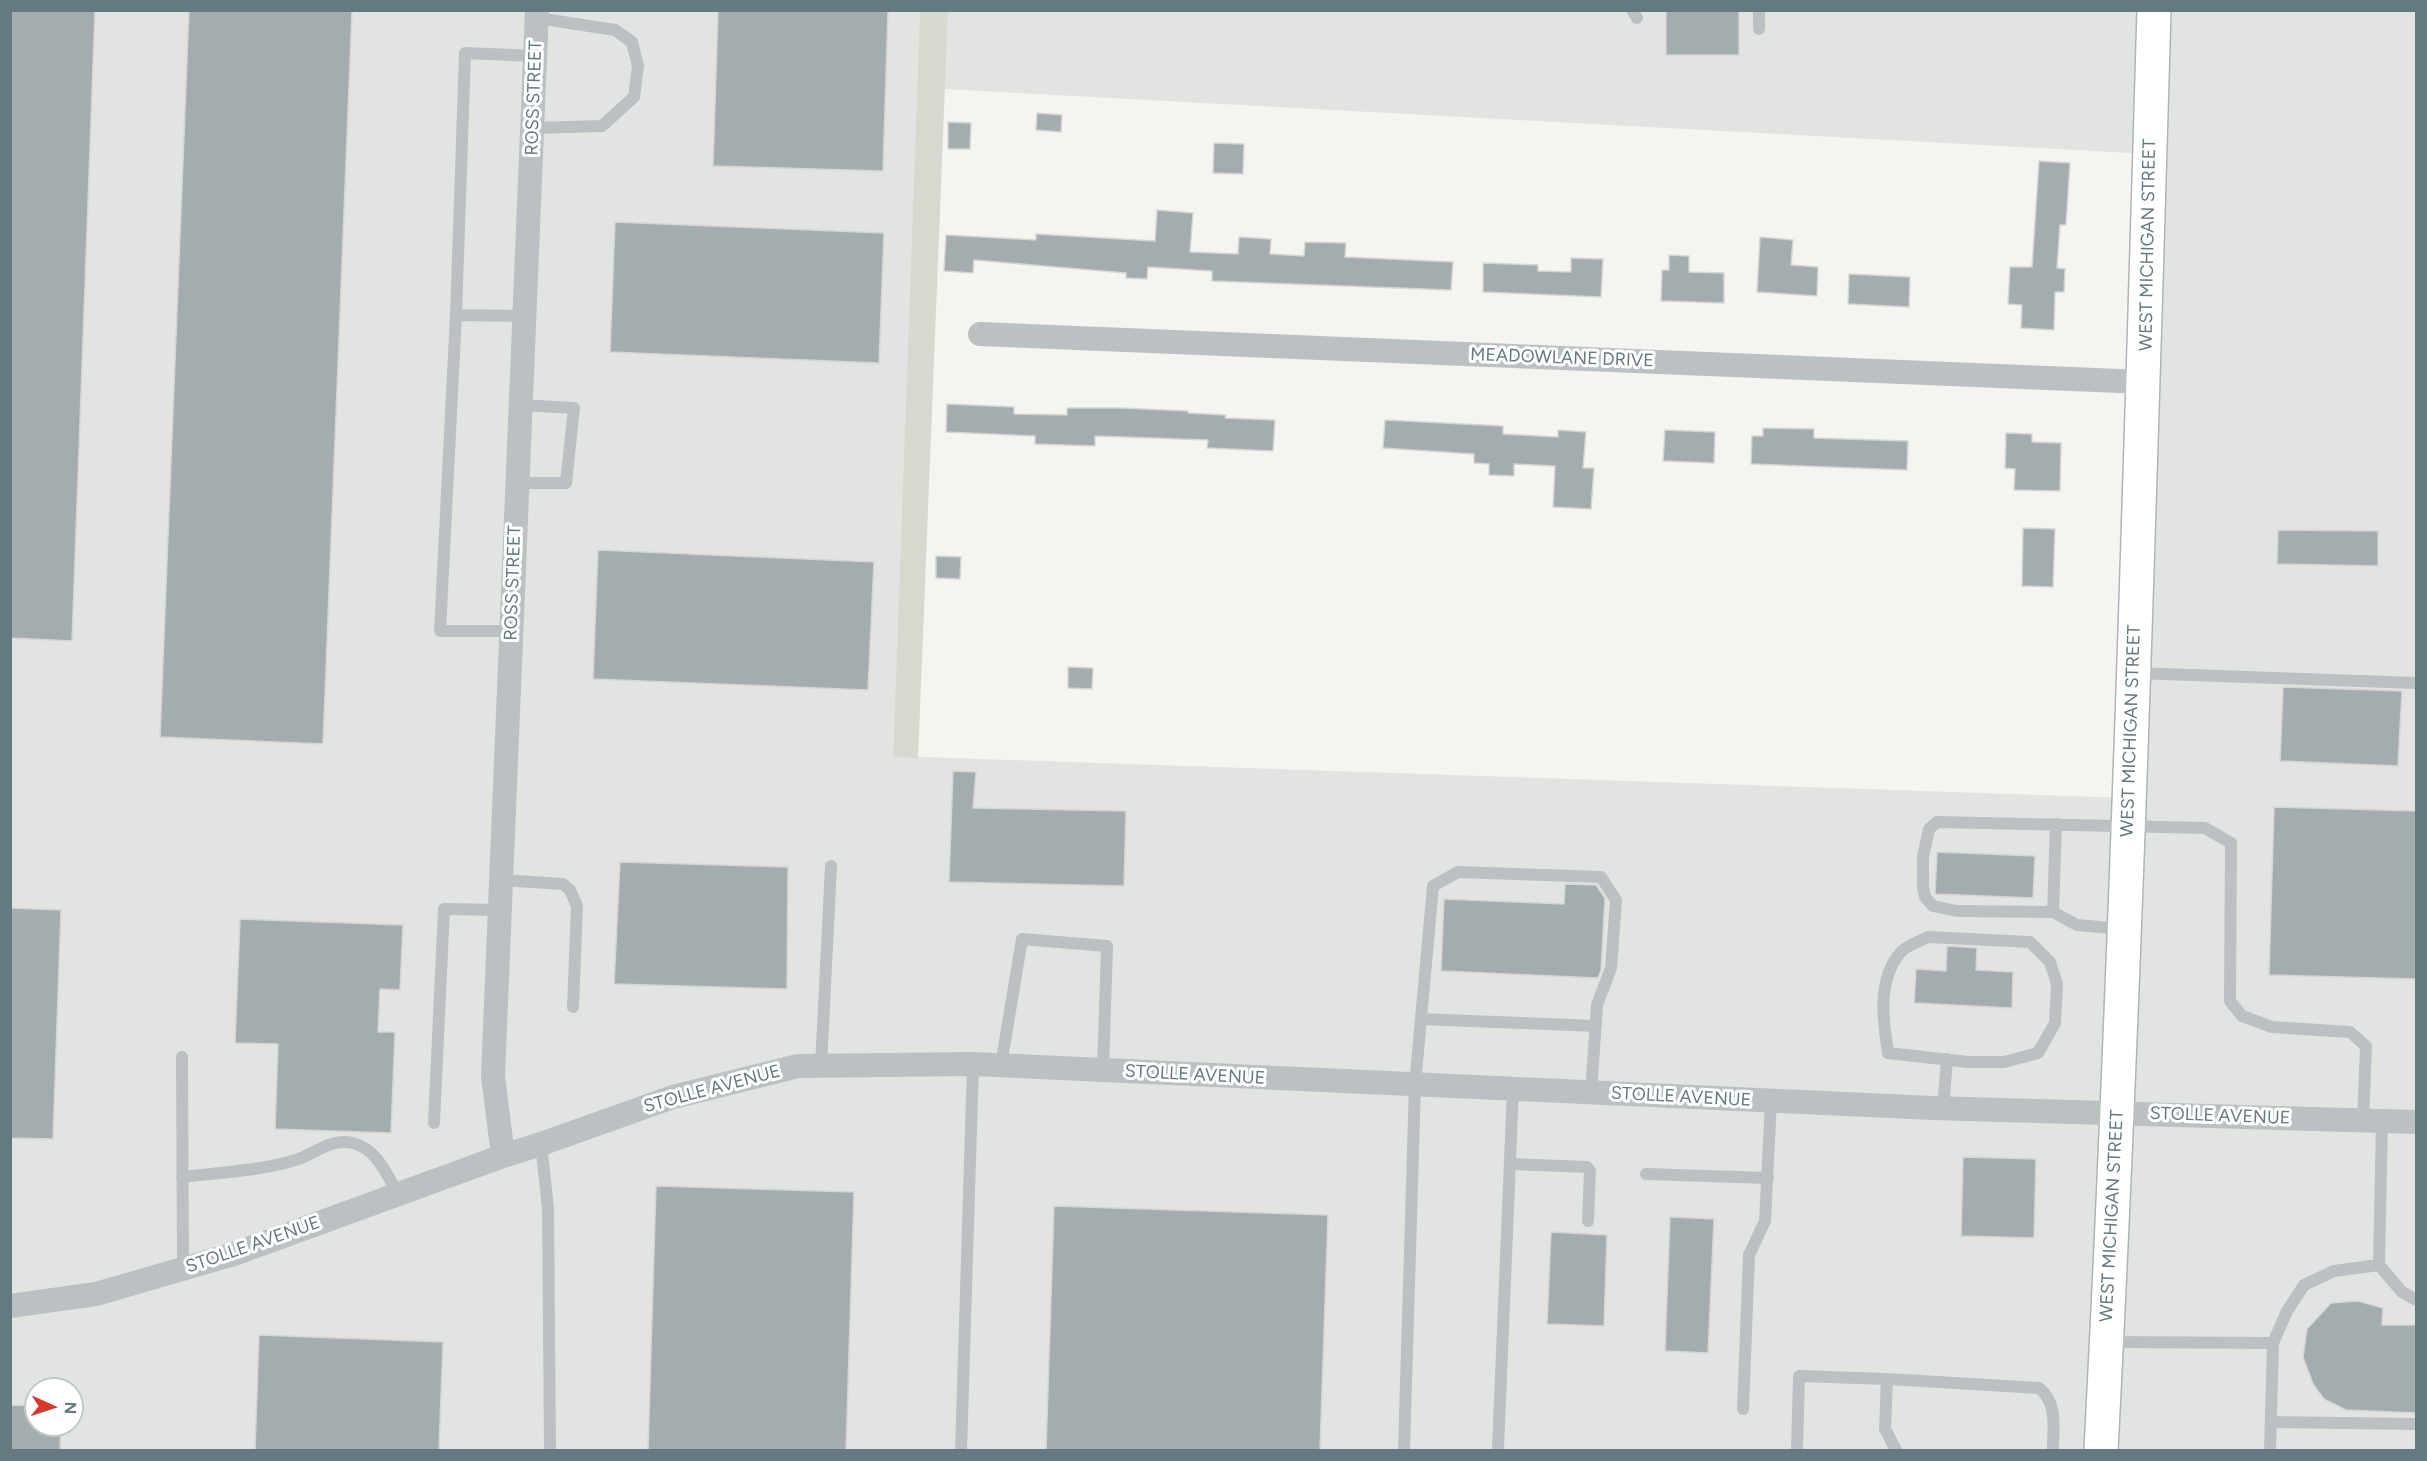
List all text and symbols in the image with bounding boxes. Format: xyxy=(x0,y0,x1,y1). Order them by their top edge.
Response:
street label: ROSS STREET xyxy=(521,40,547,156)
street label: WEST MICHIGAN STREET xyxy=(2135,139,2161,351)
street label: MEADOWLANE DRIVE xyxy=(1470,344,1654,372)
street label: ROSS STREET xyxy=(500,525,526,641)
street label: WEST MICHIGAN STREET xyxy=(2116,624,2146,838)
street label: STOLLE AVENUE xyxy=(641,1060,783,1118)
street label: STOLLE AVENUE xyxy=(1124,1061,1266,1089)
street label: STOLLE AVENUE xyxy=(1610,1083,1752,1111)
street label: STOLLE AVENUE xyxy=(2149,1103,2291,1129)
street label: WEST MICHIGAN STREET xyxy=(2096,1109,2128,1323)
street label: STOLLE AVENUE xyxy=(183,1212,323,1278)
north arrow xyxy=(24,1377,84,1437)
text: N xyxy=(61,1401,80,1415)

